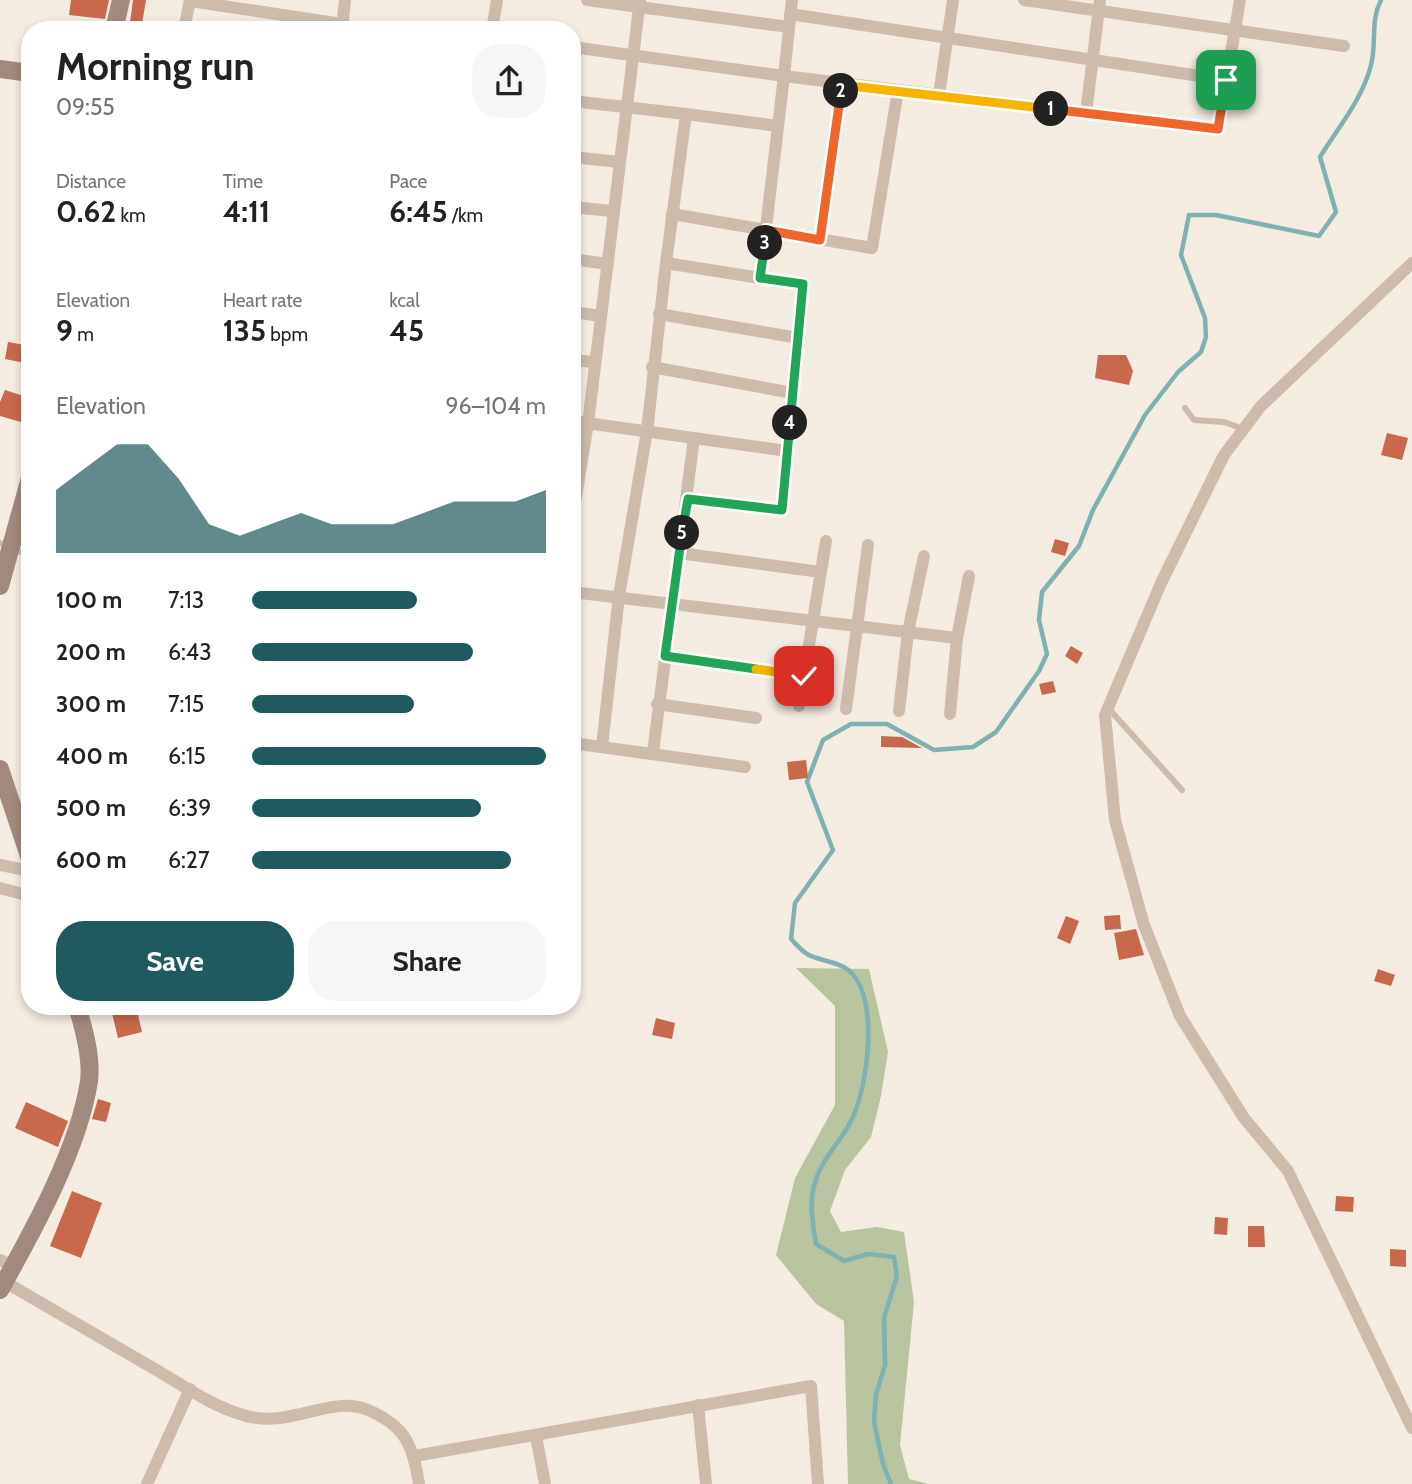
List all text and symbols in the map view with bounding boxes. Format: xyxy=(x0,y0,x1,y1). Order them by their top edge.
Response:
text: Morning run xyxy=(56,43,255,90)
button: share xyxy=(472,44,546,118)
pin xyxy=(1196,50,1256,110)
icon: arrive xyxy=(1207,61,1245,99)
pin: 2 xyxy=(824,74,858,108)
text: 2 xyxy=(835,79,846,102)
pin: 1 xyxy=(1034,92,1068,126)
text: 09:55 xyxy=(56,93,115,121)
text: 1 xyxy=(1047,97,1054,120)
text: Distance xyxy=(56,170,126,193)
text: Time xyxy=(223,170,263,193)
text: Pace xyxy=(389,170,427,193)
text: 0.62 xyxy=(56,193,116,230)
text: 4:11 xyxy=(223,193,270,230)
text: 6:45 xyxy=(389,193,448,230)
text: km xyxy=(116,204,146,227)
text: /km xyxy=(448,204,483,227)
pin: 3 xyxy=(748,226,782,260)
text: 3 xyxy=(759,231,770,254)
text: Elevation xyxy=(56,289,130,312)
text: Heart rate xyxy=(223,289,302,312)
text: kcal xyxy=(389,289,420,312)
text: 9 xyxy=(56,312,73,349)
text: 135 xyxy=(223,312,266,349)
text: 45 xyxy=(389,312,424,349)
text: m xyxy=(73,323,94,346)
text: bpm xyxy=(266,323,308,346)
text: Elevation xyxy=(56,392,146,420)
text: 96–104 m xyxy=(446,392,546,420)
pin: 4 xyxy=(772,406,808,440)
text: 4 xyxy=(784,411,795,434)
pin: 5 xyxy=(664,516,700,550)
text: 5 xyxy=(676,521,687,544)
text: 100 m xyxy=(56,586,122,614)
text: 7:13 xyxy=(168,586,204,614)
text: 200 m xyxy=(56,638,126,666)
text: 6:43 xyxy=(168,638,212,666)
pin xyxy=(774,646,834,706)
icon: check xyxy=(785,657,823,695)
text: 300 m xyxy=(56,690,126,718)
text: 7:15 xyxy=(168,690,204,718)
text: 400 m xyxy=(56,742,128,770)
text: 6:15 xyxy=(168,742,206,770)
text: 500 m xyxy=(56,794,126,822)
text: 6:39 xyxy=(168,794,211,822)
text: 600 m xyxy=(56,846,127,874)
text: 6:27 xyxy=(168,846,209,874)
button: Save xyxy=(56,921,294,1001)
button: Share xyxy=(308,921,546,1001)

